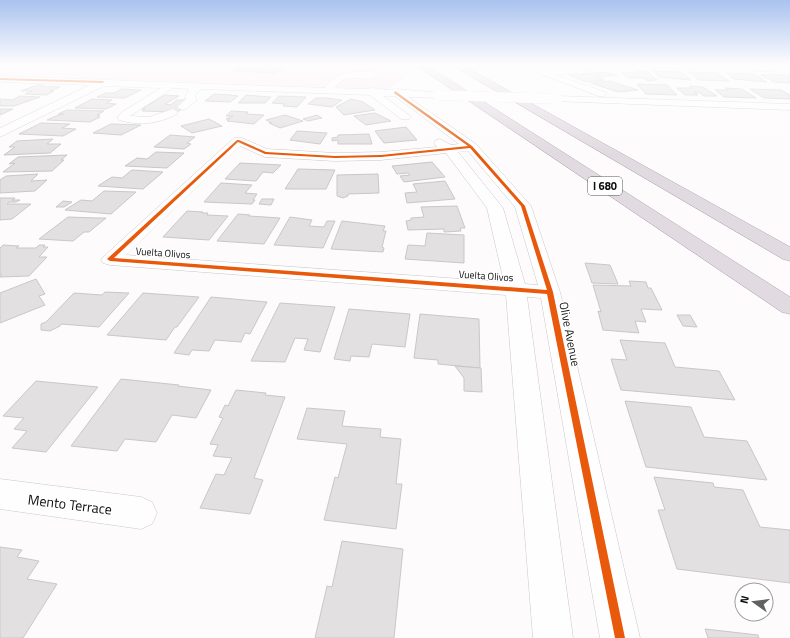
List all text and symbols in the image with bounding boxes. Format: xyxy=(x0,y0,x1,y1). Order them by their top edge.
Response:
road number: I 680 xyxy=(588,177,622,195)
street label: Vuelta Olivos xyxy=(135,244,191,262)
street label: Vuelta Olivos xyxy=(458,267,514,285)
street label: Olive Avenue xyxy=(554,300,586,368)
street label: Mento Terrace xyxy=(27,488,113,520)
north arrow xyxy=(734,582,774,622)
text: N xyxy=(736,594,753,605)

